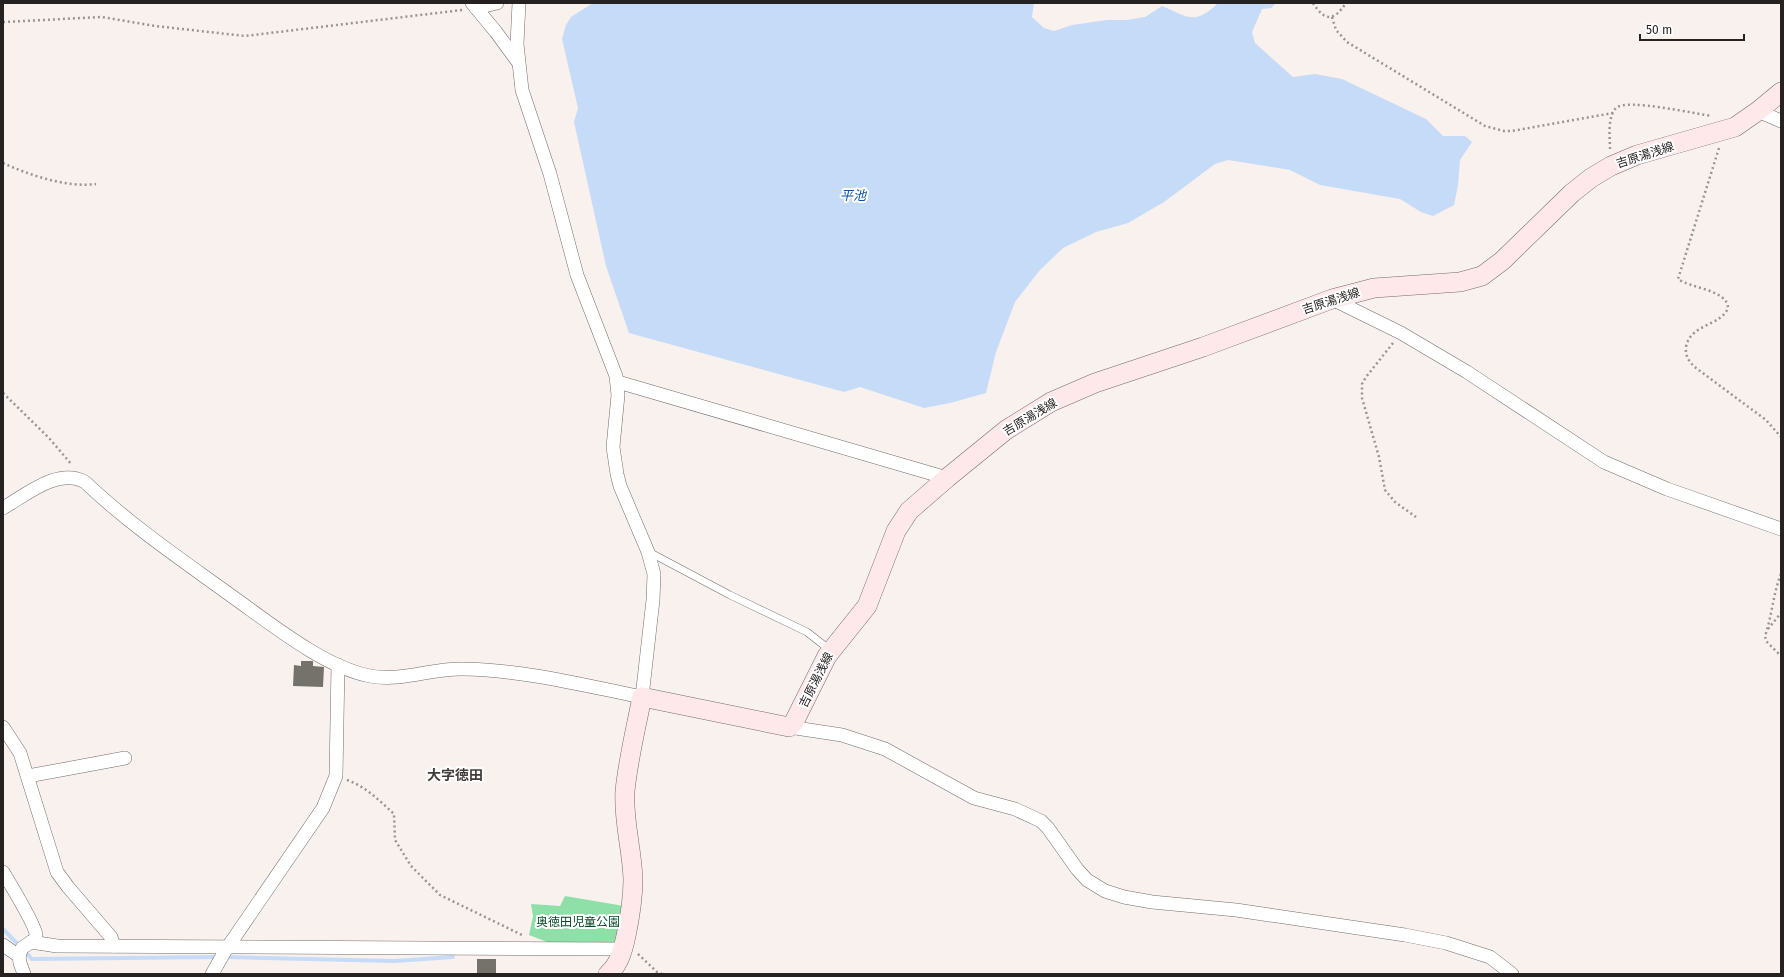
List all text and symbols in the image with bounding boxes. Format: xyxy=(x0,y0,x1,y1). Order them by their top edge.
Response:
scale bar xyxy=(1640,16,1744,42)
text: 50 m xyxy=(1646,23,1672,37)
street label: 吉原湯浅線 xyxy=(1614,139,1676,171)
water label: 平池 xyxy=(840,188,868,203)
street label: 吉原湯浅線 xyxy=(1300,285,1362,317)
street label: 吉原湯浅線 xyxy=(1001,396,1059,438)
street label: 吉原湯浅線 xyxy=(796,650,836,710)
district label: 大字徳田 xyxy=(427,767,483,784)
park label: 奥徳田児童公園 xyxy=(536,915,620,929)

